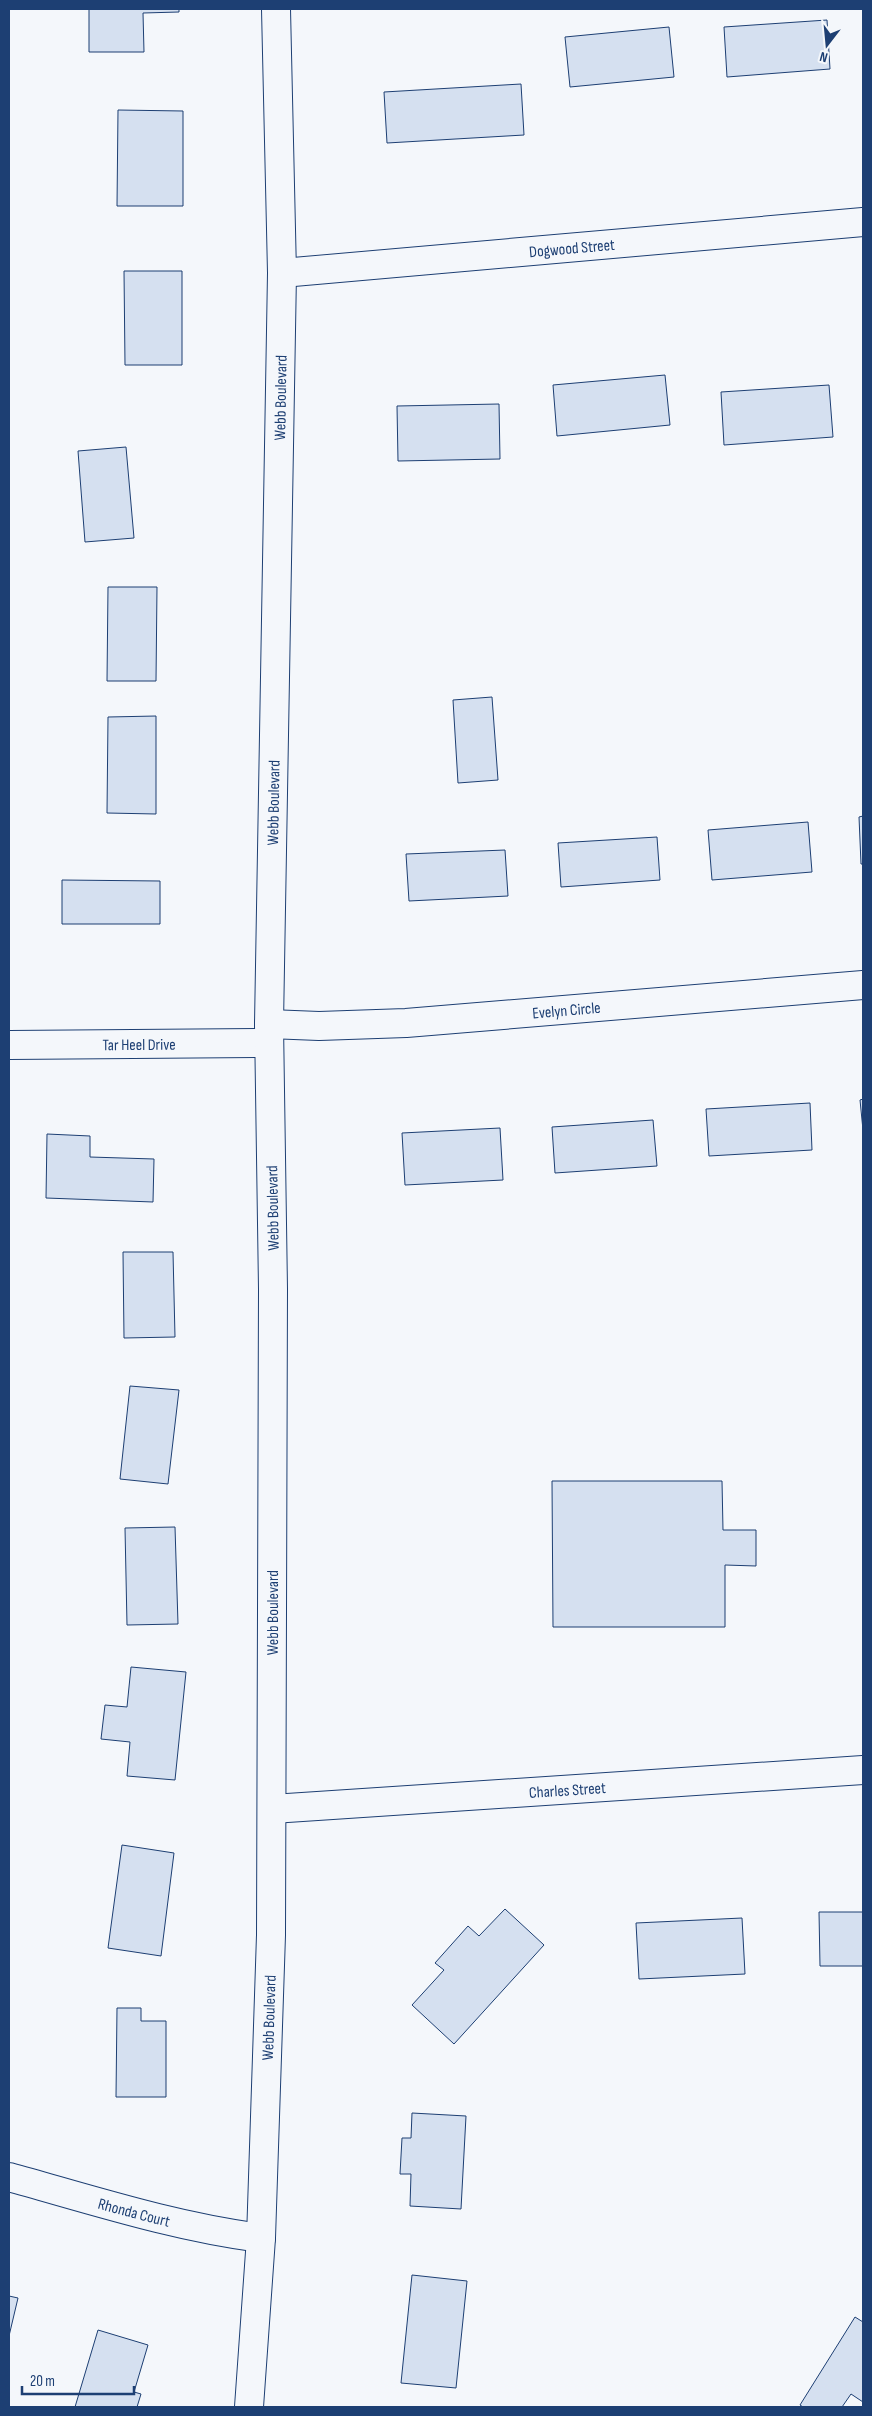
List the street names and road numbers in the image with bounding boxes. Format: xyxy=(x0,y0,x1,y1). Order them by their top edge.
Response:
street label: Dogwood Street xyxy=(528,236,616,262)
street label: Webb Boulevard xyxy=(271,355,292,441)
street label: Webb Boulevard xyxy=(264,760,285,846)
street label: Evelyn Circle xyxy=(532,999,601,1023)
street label: Tar Heel Drive xyxy=(102,1036,176,1055)
street label: Webb Boulevard xyxy=(263,1165,284,1251)
street label: Webb Boulevard xyxy=(264,1570,283,1655)
street label: Charles Street xyxy=(528,1779,607,1803)
street label: Webb Boulevard xyxy=(259,1975,281,2061)
street label: Rhonda Court xyxy=(96,2195,172,2232)

